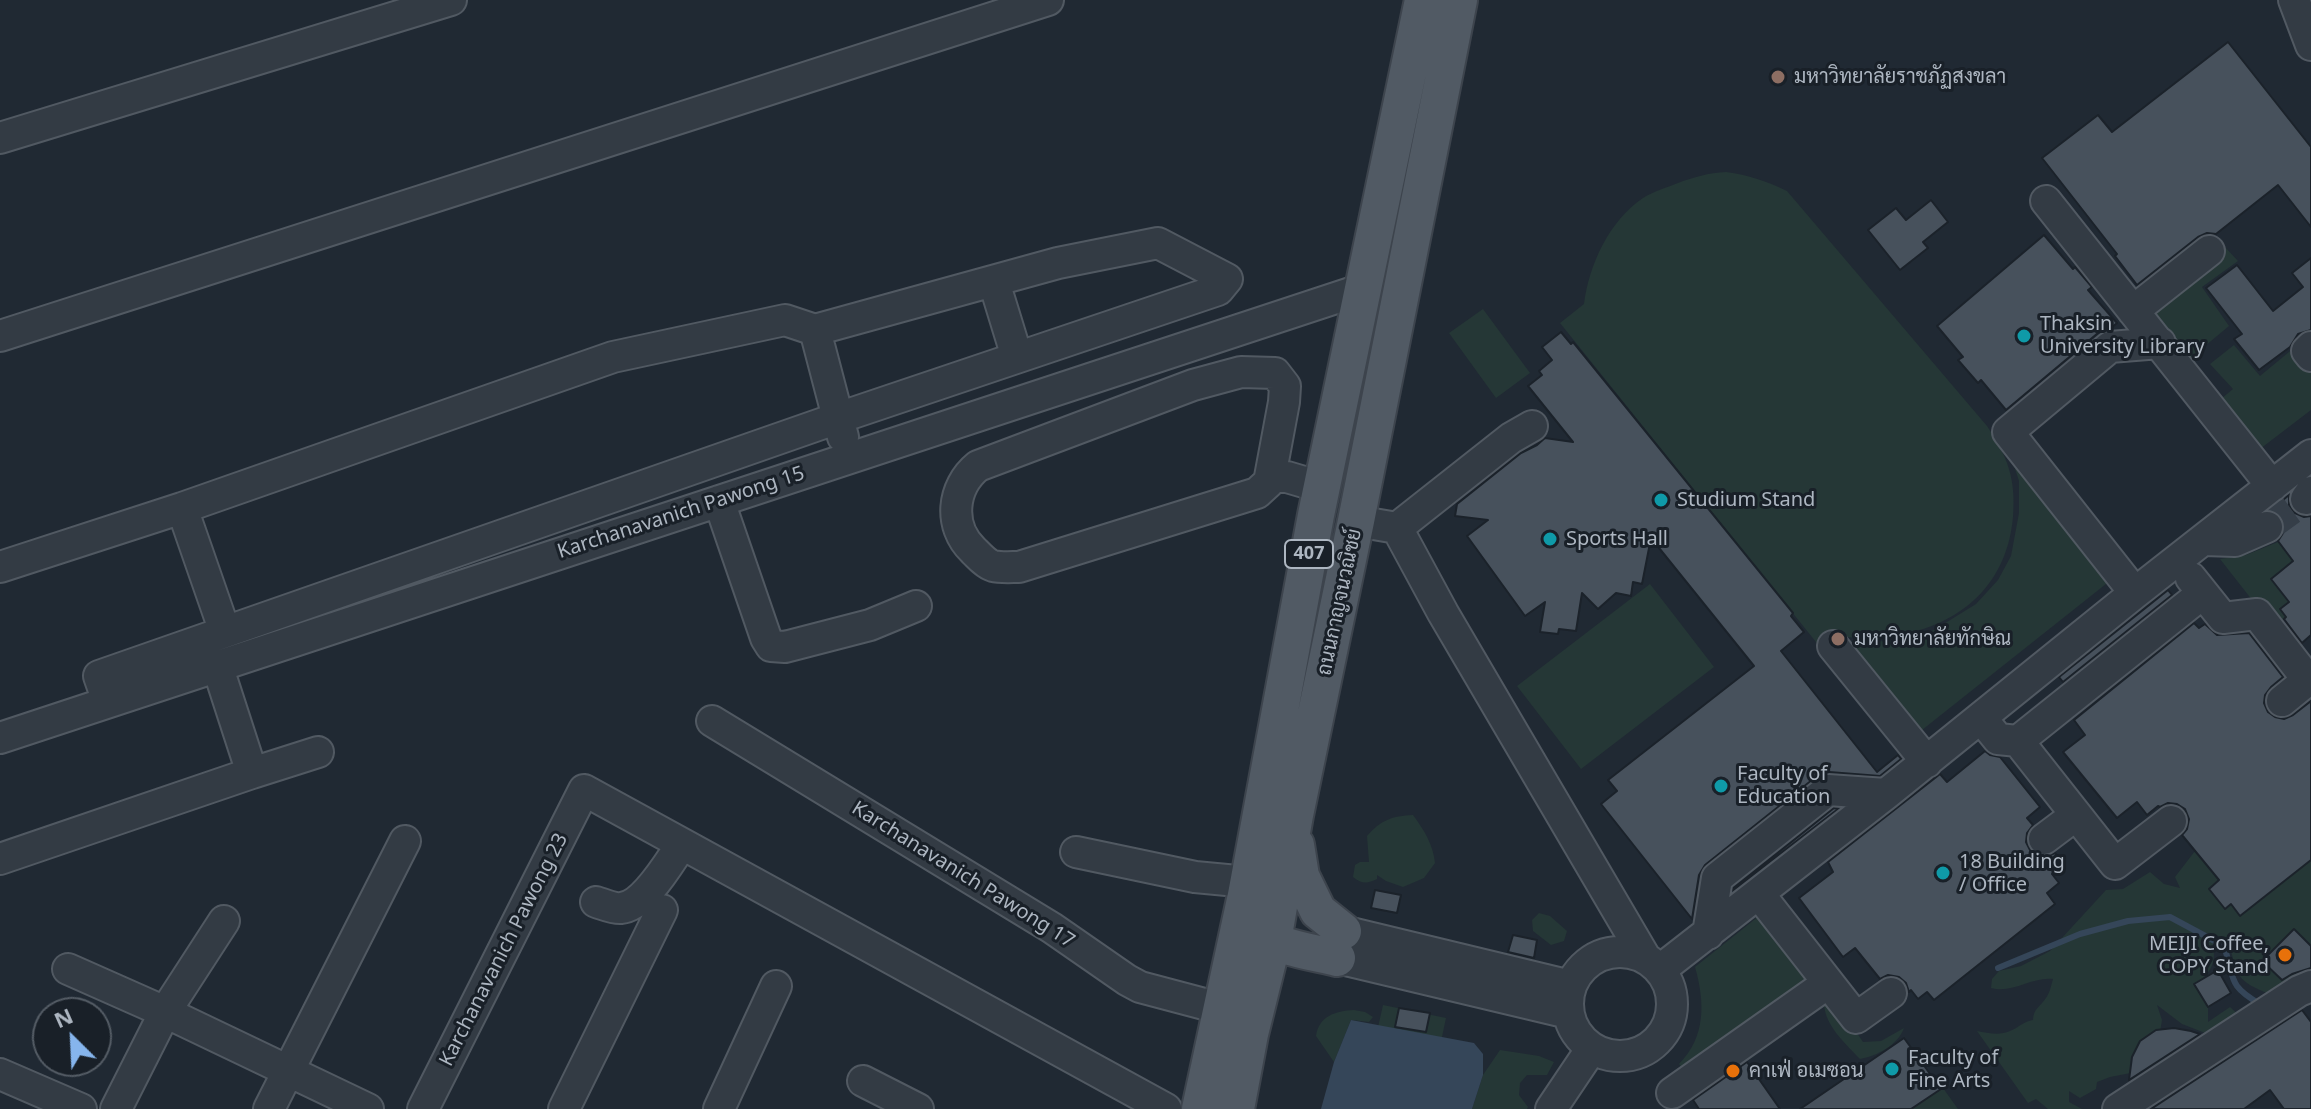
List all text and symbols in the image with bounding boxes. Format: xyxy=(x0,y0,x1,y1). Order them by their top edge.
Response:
place label: มหาวิทยาลัยราชภัฏสงขลา xyxy=(1794,65,2006,89)
marker: มหาวิทยาลัยราชภัฏสงขลา xyxy=(1769,68,1787,86)
place label: Thaksin University Library xyxy=(2040,312,2205,359)
marker: Thaksin University Library xyxy=(2015,327,2033,345)
street label: Karchanavanich Pawong 15 xyxy=(555,462,807,564)
place label: Studium Stand xyxy=(1677,488,1815,512)
marker: Studium Stand xyxy=(1652,491,1670,509)
street label: ถนนกาญจนวณิชย์ xyxy=(1313,527,1367,677)
place label: Sports Hall xyxy=(1566,527,1668,551)
marker: Sports Hall xyxy=(1541,530,1559,548)
road number: 407 xyxy=(1285,540,1333,568)
place label: มหาวิทยาลัยทักษิณ xyxy=(1854,627,2011,651)
marker: มหาวิทยาลัยทักษิณ xyxy=(1829,630,1847,648)
place label: Faculty of Education xyxy=(1737,762,1830,809)
marker: Faculty of Education xyxy=(1712,777,1730,795)
street label: Karchanavanich Pawong 17 xyxy=(847,796,1079,954)
street label: Karchanavanich Pawong 23 xyxy=(435,830,573,1070)
place label: 18 Building / Office xyxy=(1959,850,2065,897)
marker: 18 Building / Office xyxy=(1934,864,1952,882)
place label: MEIJI Coffee, COPY Stand xyxy=(2149,932,2269,979)
marker: MEIJI Coffee, COPY Stand xyxy=(2276,946,2294,964)
north arrow xyxy=(32,997,112,1077)
text: N xyxy=(49,1000,77,1034)
place label: Faculty of Fine Arts xyxy=(1908,1046,1998,1093)
place label: คาเฟ่ อเมซอน xyxy=(1749,1059,1864,1083)
marker: Faculty of Fine Arts xyxy=(1883,1060,1901,1078)
marker: คาเฟ่ อเมซอน xyxy=(1724,1062,1742,1080)

